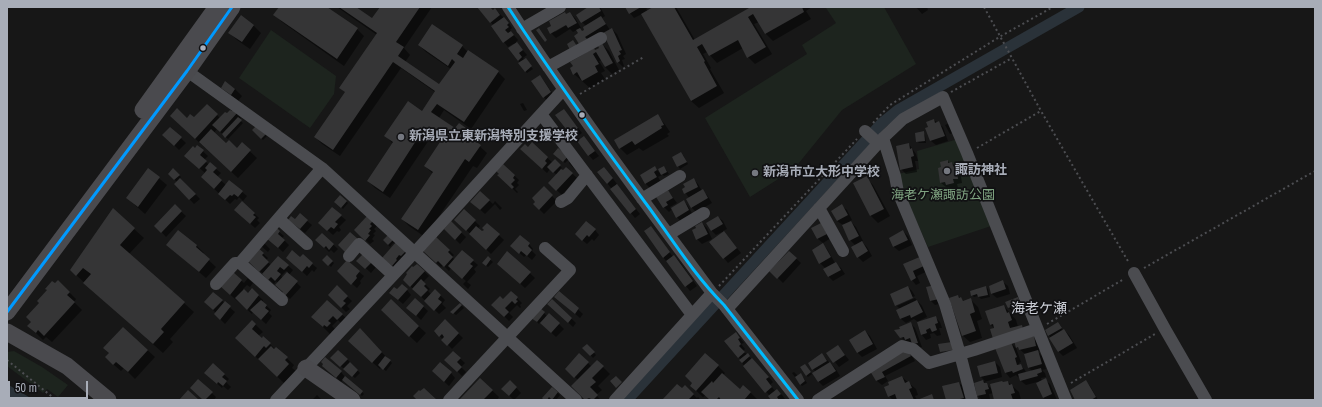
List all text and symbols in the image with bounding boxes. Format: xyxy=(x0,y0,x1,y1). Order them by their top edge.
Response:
unlabelled marker xyxy=(198,43,208,53)
unlabelled marker xyxy=(577,110,587,120)
place label: 新潟県立東新潟特別支援学校 xyxy=(409,129,578,145)
marker: 新潟県立東新潟特別支援学校 xyxy=(396,132,406,142)
place label: 諏訪神社 xyxy=(955,163,1007,179)
place label: 新潟市立大形中学校 xyxy=(763,165,880,181)
marker: 諏訪神社 xyxy=(942,166,952,176)
marker: 新潟市立大形中学校 xyxy=(750,168,760,178)
park label: 海老ケ瀬諏訪公園 xyxy=(891,188,995,204)
district label: 海老ケ瀬 xyxy=(1011,301,1067,317)
scale bar xyxy=(10,373,90,399)
text: 50 m xyxy=(15,380,37,396)

